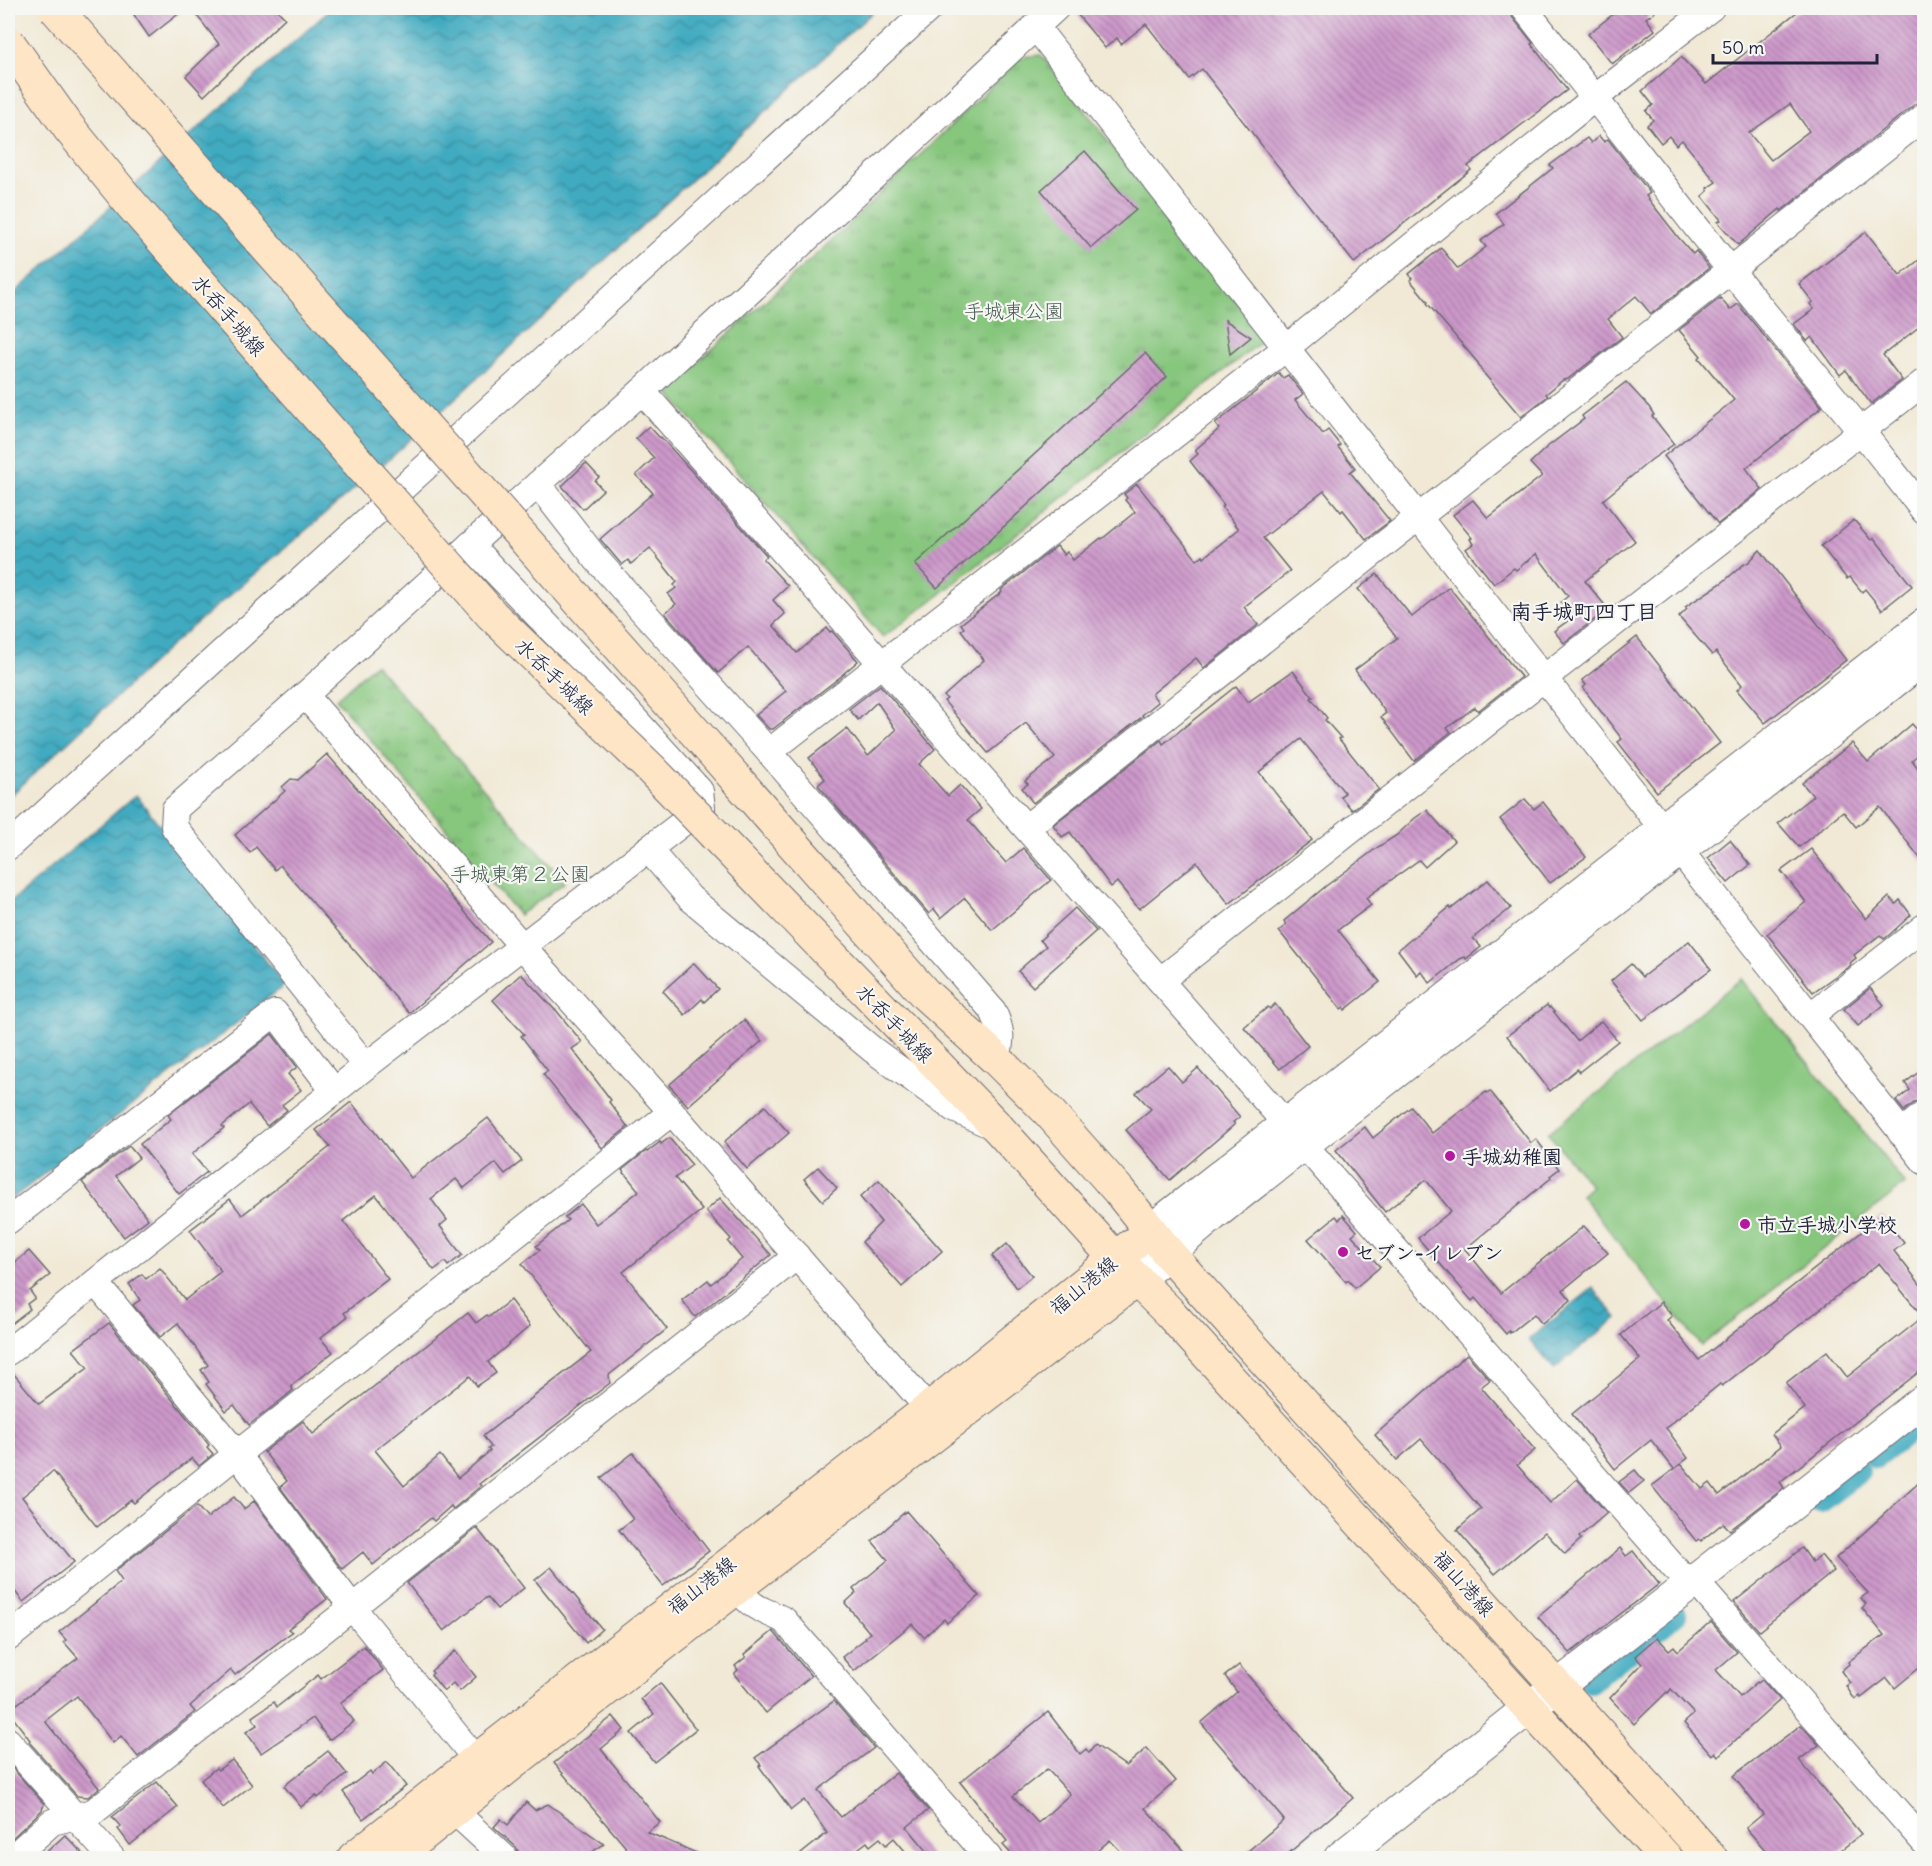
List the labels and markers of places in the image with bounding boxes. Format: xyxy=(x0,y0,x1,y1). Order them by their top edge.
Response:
place label: 手城幼稚園 xyxy=(1462,1144,1562,1169)
marker: 手城幼稚園 xyxy=(1443,1149,1457,1163)
place label: 市立手城小学校 xyxy=(1757,1212,1897,1237)
marker: 市立手城小学校 xyxy=(1738,1217,1752,1231)
place label: セブン-イレブン xyxy=(1355,1240,1504,1265)
marker: セブン-イレブン xyxy=(1336,1245,1350,1259)

